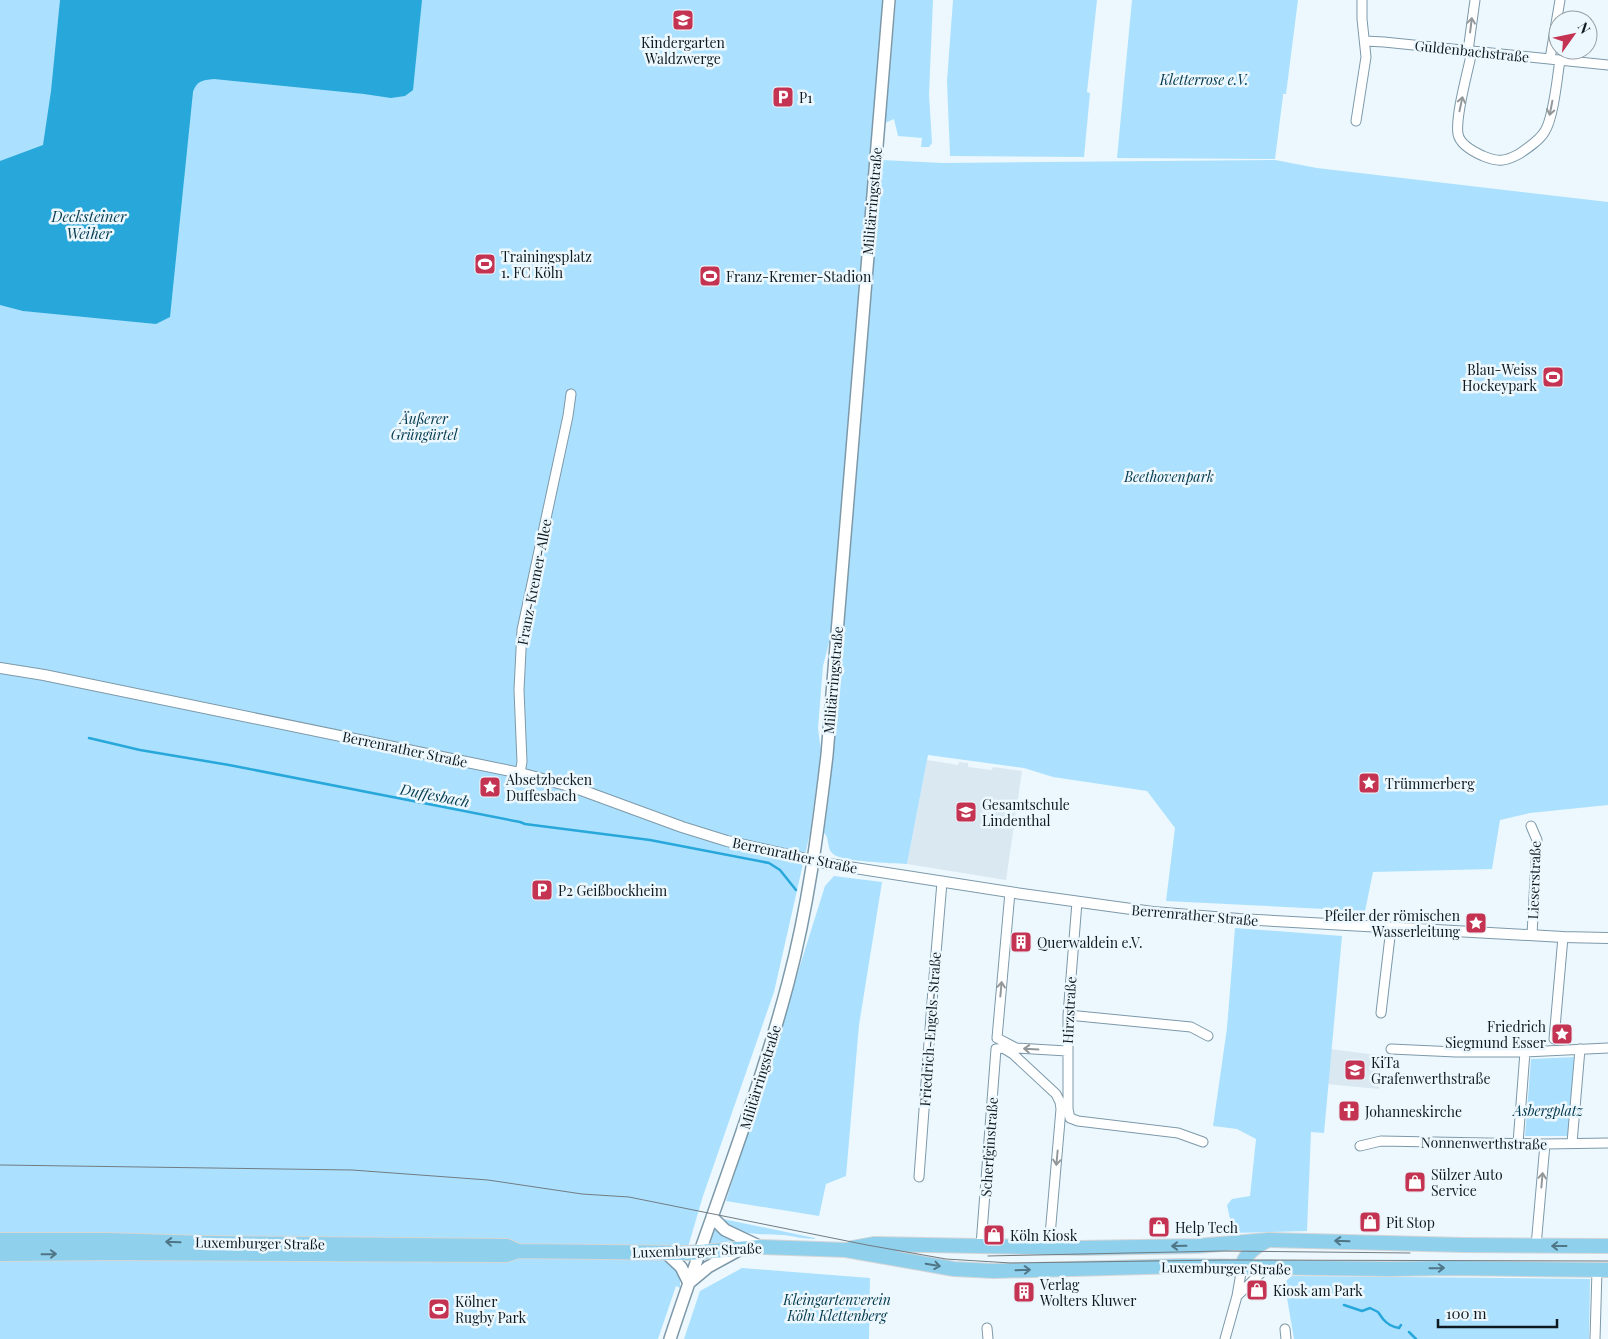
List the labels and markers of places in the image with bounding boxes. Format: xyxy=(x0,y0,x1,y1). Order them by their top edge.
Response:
school or university icon: Kindergarten Waldzwerge xyxy=(671,8,695,32)
place label: Kindergarten Waldzwerge xyxy=(641,33,726,68)
parking icon: P1 xyxy=(771,85,795,109)
place label: P1 xyxy=(799,88,812,107)
place label: Trainingsplatz 1. FC Köln xyxy=(501,247,592,282)
sports icon: Trainingsplatz 1. FC Köln xyxy=(473,252,497,276)
sports icon: Franz-Kremer-Stadion xyxy=(698,264,722,288)
place label: Franz-Kremer-Stadion xyxy=(726,267,872,286)
place label: Blau-Weiss Hockeypark xyxy=(1462,360,1537,395)
sports icon: Blau-Weiss Hockeypark xyxy=(1541,365,1565,389)
place label: Absetzbecken Duffesbach xyxy=(505,770,593,805)
place icon: Trümmerberg xyxy=(1357,771,1381,795)
place label: Trümmerberg xyxy=(1385,774,1475,793)
place icon: Absetzbecken Duffesbach xyxy=(478,775,502,799)
place label: Gesamtschule Lindenthal xyxy=(982,795,1070,830)
school or university icon: Gesamtschule Lindenthal xyxy=(954,800,978,824)
parking icon: P2 Geißbockheim xyxy=(530,878,554,902)
place label: P2 Geißbockheim xyxy=(558,881,668,900)
place label: Pfeiler der römischen Wasserleitung xyxy=(1325,906,1461,941)
place icon: Pfeiler der römischen Wasserleitung xyxy=(1464,911,1488,935)
building icon: Querwaldein e.V. xyxy=(1009,930,1033,954)
place label: Querwaldein e.V. xyxy=(1037,933,1142,952)
place label: Friedrich Siegmund Esser xyxy=(1445,1017,1547,1052)
place icon: Friedrich Siegmund Esser xyxy=(1550,1022,1574,1046)
place label: KiTa Grafenwerthstraße xyxy=(1371,1053,1491,1088)
school or university icon: KiTa Grafenwerthstraße xyxy=(1343,1058,1367,1082)
church icon: Johanneskirche xyxy=(1337,1099,1361,1123)
place label: Johanneskirche xyxy=(1364,1102,1462,1121)
place label: Sülzer Auto Service xyxy=(1431,1165,1503,1200)
shop icon: Sülzer Auto Service xyxy=(1403,1170,1427,1194)
shop icon: Pit Stop xyxy=(1358,1210,1382,1234)
place label: Pit Stop xyxy=(1386,1213,1435,1232)
shop icon: Help Tech xyxy=(1147,1215,1171,1239)
place label: Help Tech xyxy=(1175,1218,1239,1237)
shop icon: Köln Kiosk xyxy=(982,1223,1006,1247)
place label: Köln Kiosk xyxy=(1010,1226,1078,1245)
place label: Verlag Wolters Kluwer xyxy=(1039,1275,1137,1310)
shop icon: Kiosk am Park xyxy=(1245,1278,1269,1302)
building icon: Verlag Wolters Kluwer xyxy=(1012,1280,1036,1304)
place label: Kiosk am Park xyxy=(1273,1281,1363,1300)
place label: Kölner Rugby Park xyxy=(455,1292,527,1327)
sports icon: Kölner Rugby Park xyxy=(427,1297,451,1321)

